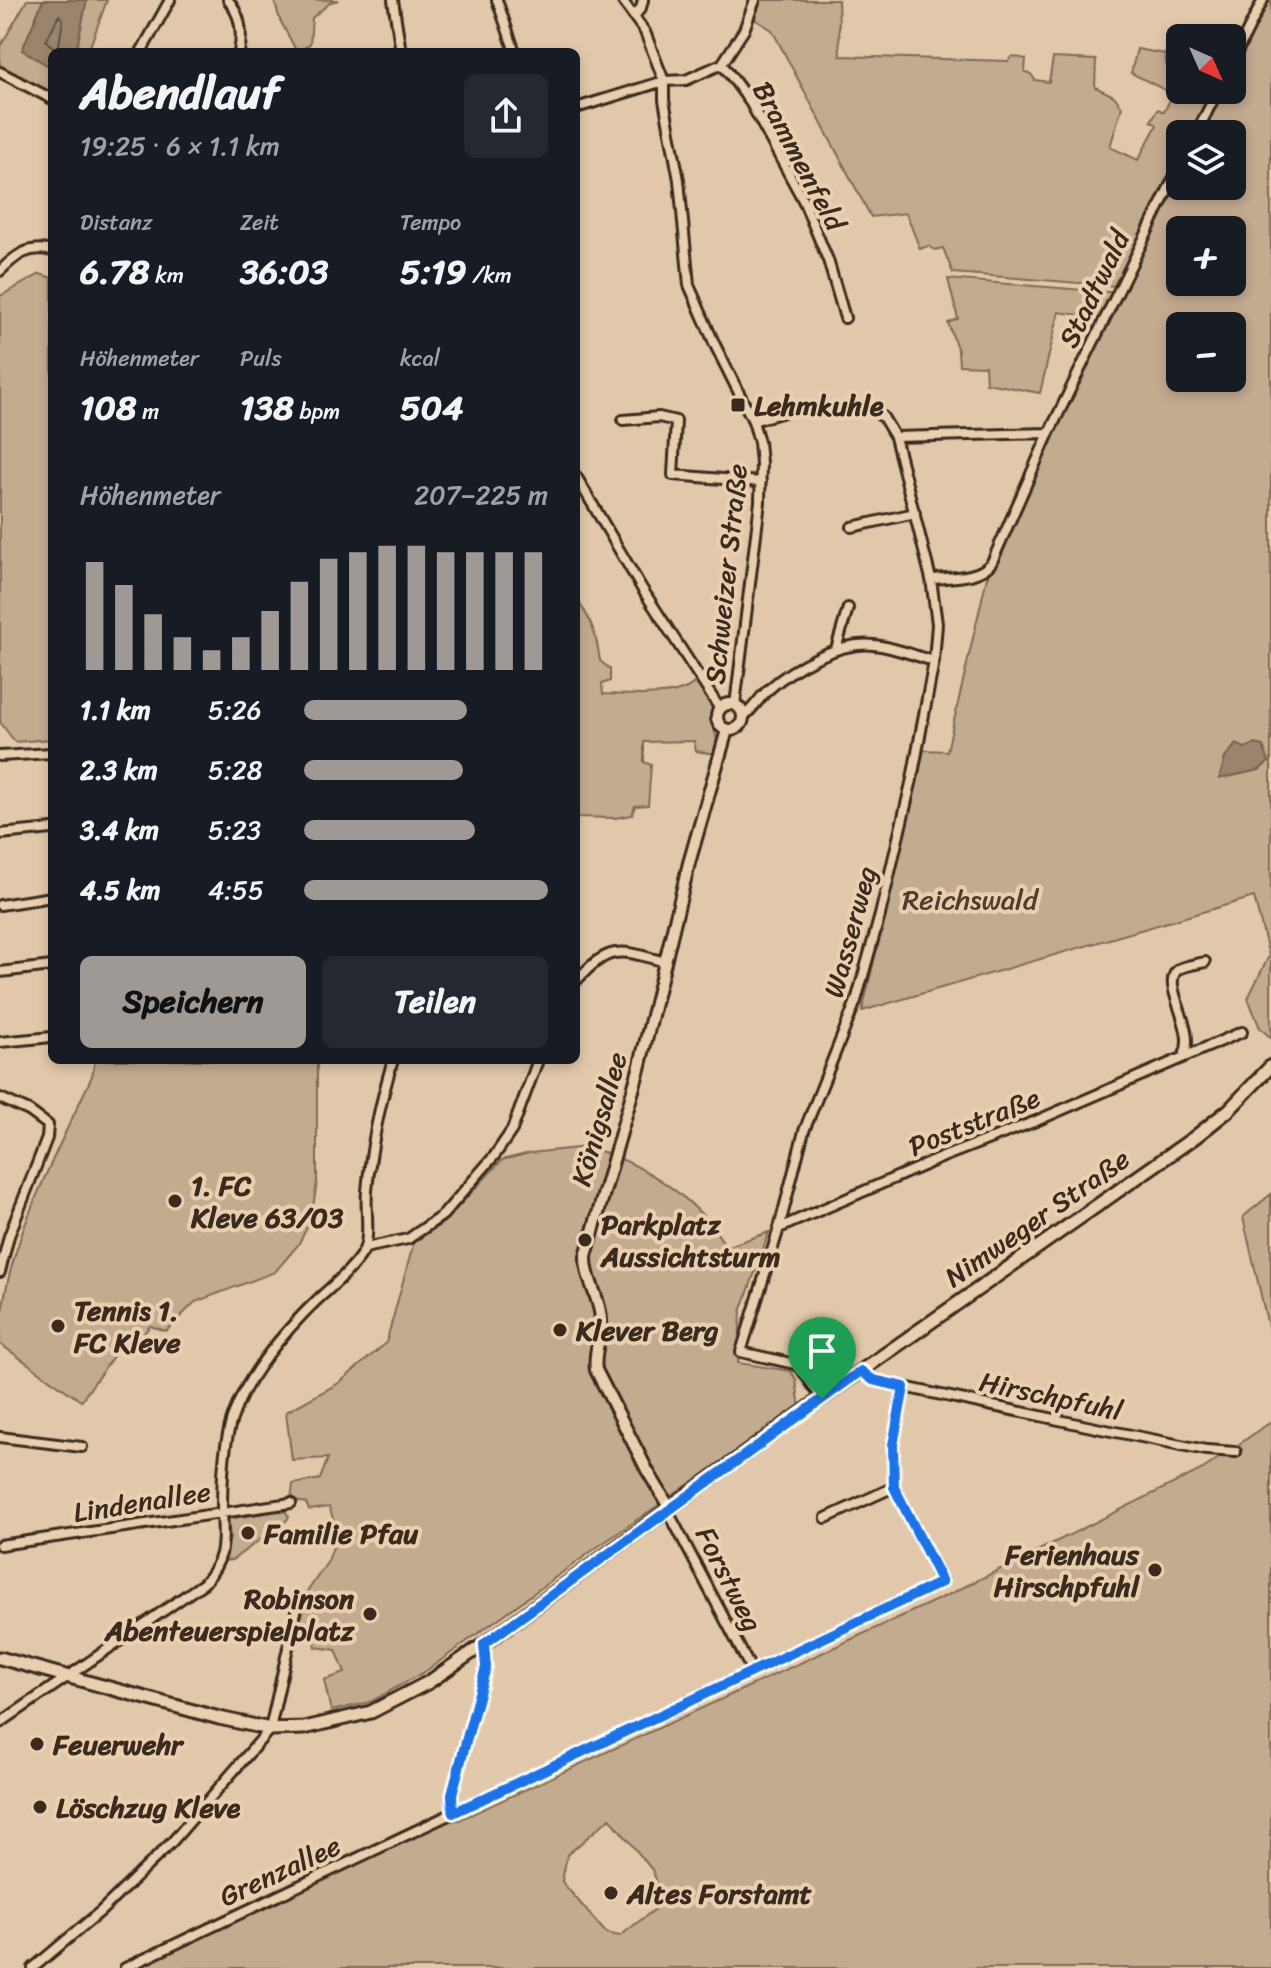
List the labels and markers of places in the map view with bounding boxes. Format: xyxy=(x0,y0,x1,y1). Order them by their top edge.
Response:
place label: Lehmkuhle xyxy=(754,381,884,430)
marker: Lehmkuhle xyxy=(729,396,747,414)
place label: 1. FC Kleve 63/03 xyxy=(190,1161,344,1242)
marker: 1. FC Kleve 63/03 xyxy=(166,1192,184,1210)
place label: Parkplatz Aussichtsturm xyxy=(600,1200,780,1281)
marker: Parkplatz Aussichtsturm xyxy=(576,1231,594,1249)
place label: Tennis 1. FC Kleve xyxy=(73,1286,181,1367)
place label: Klever Berg xyxy=(575,1306,718,1355)
marker: Tennis 1. FC Kleve xyxy=(49,1317,67,1335)
pin xyxy=(788,1317,856,1399)
marker: Klever Berg xyxy=(551,1321,569,1339)
place label: Familie Pfau xyxy=(263,1509,419,1558)
marker: Familie Pfau xyxy=(239,1524,257,1542)
place label: Ferienhaus Hirschpfuhl xyxy=(994,1530,1140,1611)
marker: Ferienhaus Hirschpfuhl xyxy=(1146,1561,1164,1579)
place label: Robinson Abenteuerspielplatz xyxy=(104,1574,356,1655)
marker: Robinson Abenteuerspielplatz xyxy=(361,1605,379,1623)
place label: Feuerwehr xyxy=(52,1720,185,1769)
marker: Feuerwehr xyxy=(28,1735,46,1753)
place label: Löschzug Kleve xyxy=(56,1783,241,1832)
marker: Löschzug Kleve xyxy=(31,1798,49,1816)
place label: Altes Forstamt xyxy=(626,1869,812,1918)
marker: Altes Forstamt xyxy=(602,1884,620,1902)

